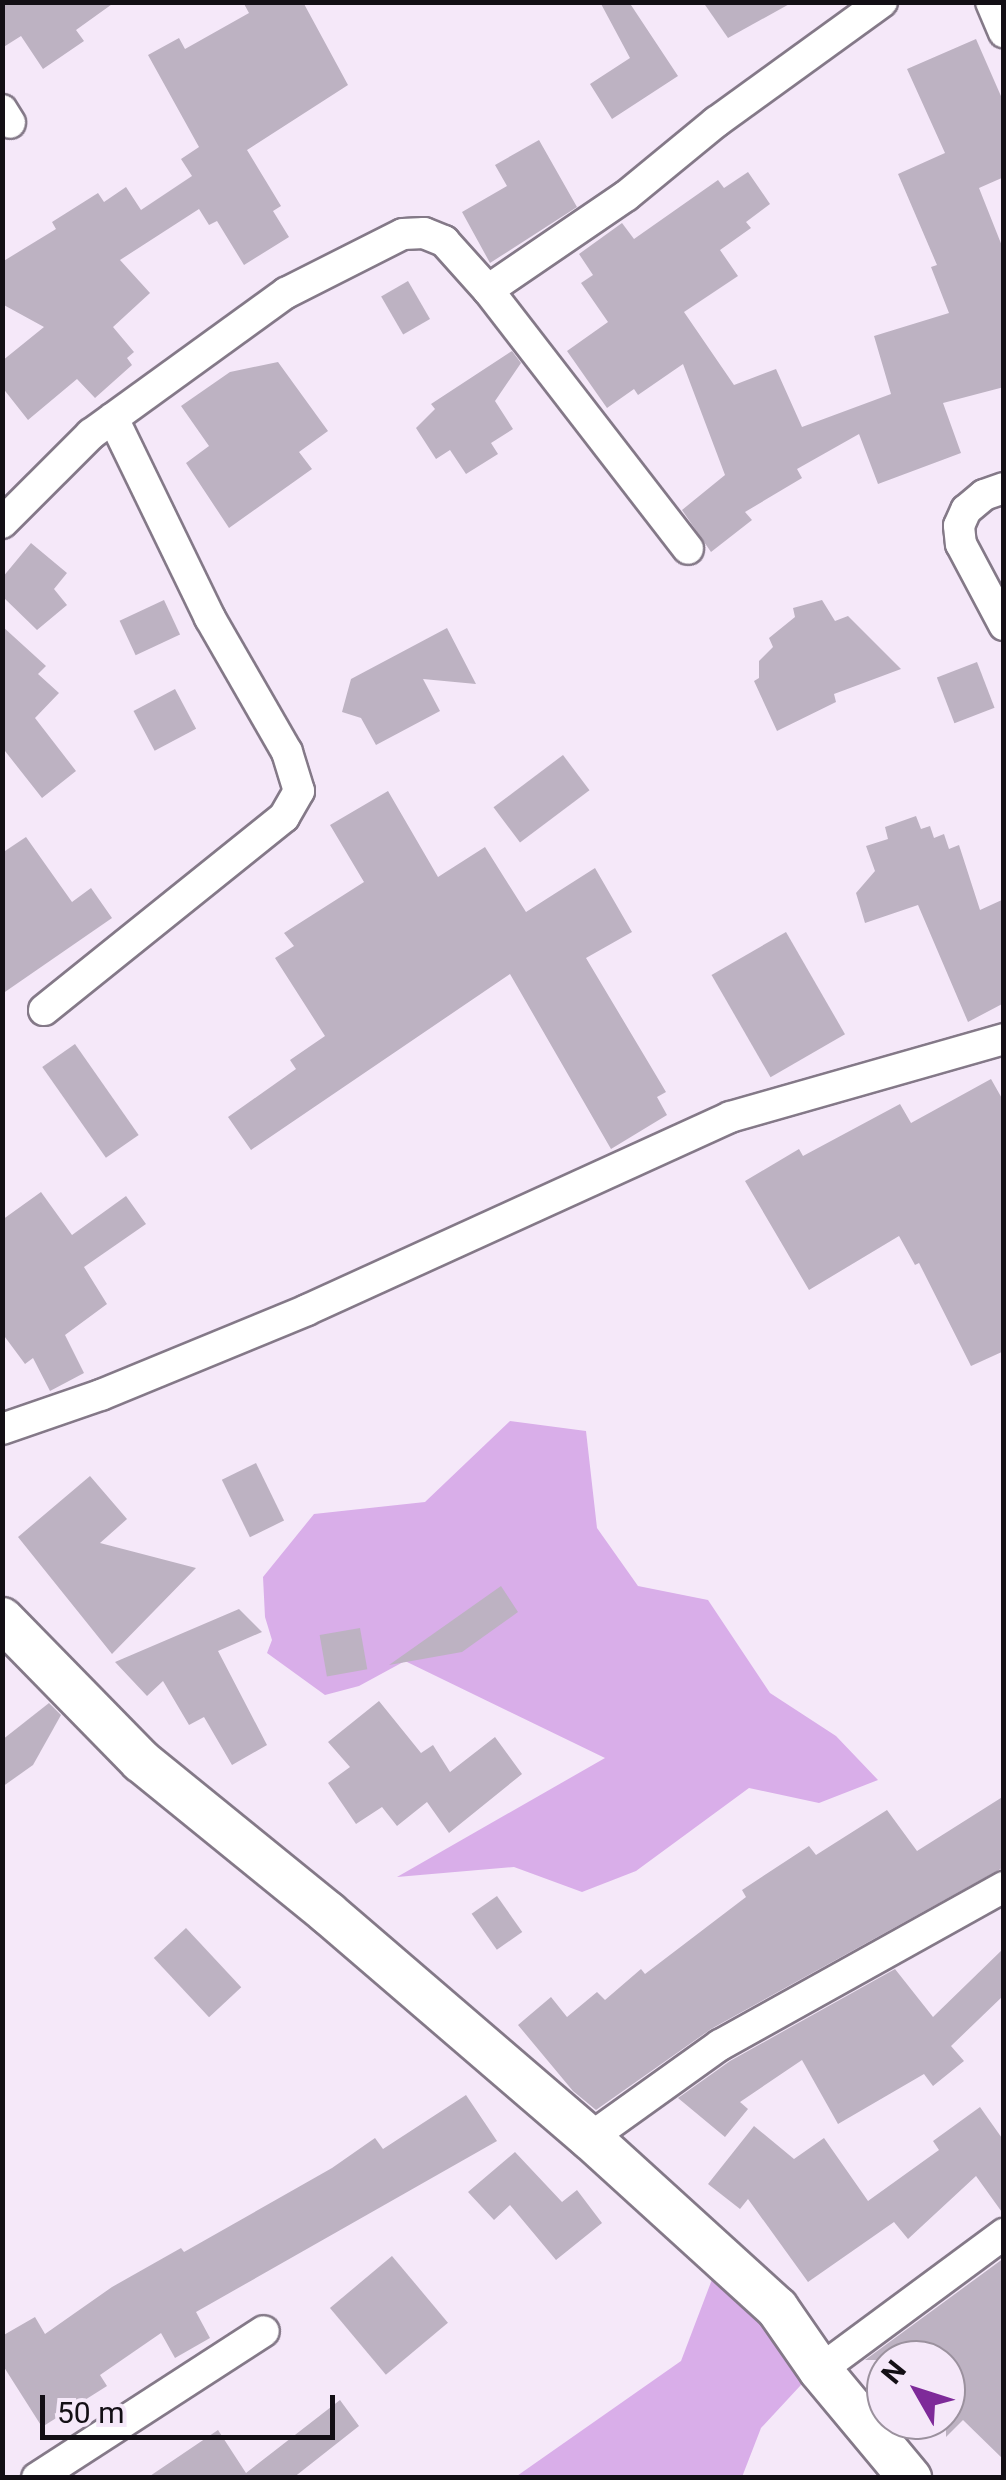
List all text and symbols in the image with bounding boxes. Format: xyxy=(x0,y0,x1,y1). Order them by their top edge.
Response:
north arrow xyxy=(866,2340,966,2440)
text: N xyxy=(875,2354,913,2390)
scale bar xyxy=(45,2375,340,2437)
text: 50 m xyxy=(57,2395,124,2430)

